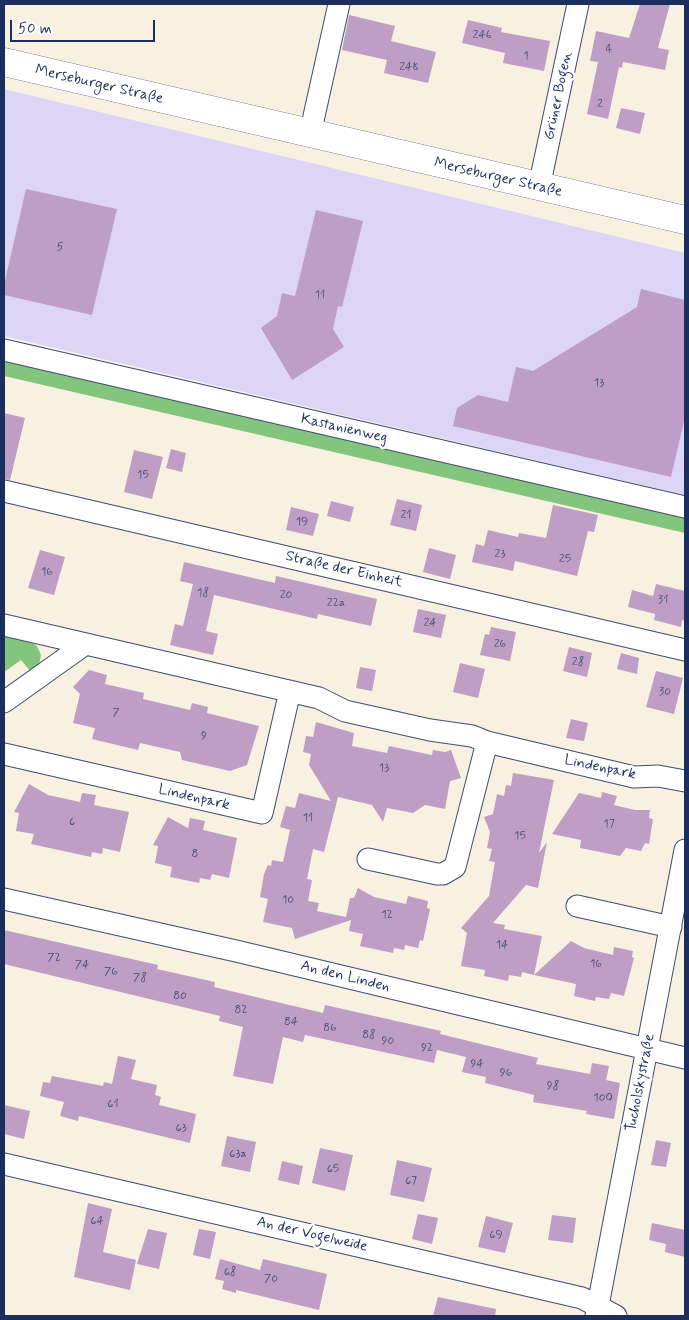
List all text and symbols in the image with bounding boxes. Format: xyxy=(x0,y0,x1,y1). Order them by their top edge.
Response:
scale bar xyxy=(12,10,158,42)
text: 50 m xyxy=(18,19,52,39)
house number: 246 xyxy=(473,28,491,42)
house number: 4 xyxy=(606,42,612,56)
house number: 1 xyxy=(523,49,529,63)
street label: Grüner Bogen xyxy=(541,50,577,142)
house number: 248 xyxy=(399,60,419,74)
street label: Merseburger Straße xyxy=(33,61,165,109)
house number: 2 xyxy=(597,97,603,111)
street label: Merseburger Straße xyxy=(432,154,564,202)
house number: 5 xyxy=(56,240,64,254)
house number: 11 xyxy=(315,288,325,302)
house number: 13 xyxy=(594,376,604,390)
street label: Kastanienweg xyxy=(299,410,389,448)
house number: 15 xyxy=(137,468,149,482)
house number: 21 xyxy=(400,508,412,522)
house number: 19 xyxy=(296,515,308,529)
house number: 23 xyxy=(495,547,505,561)
street label: Straße der Einheit xyxy=(284,548,404,592)
house number: 25 xyxy=(559,552,571,566)
house number: 16 xyxy=(41,565,53,579)
house number: 18 xyxy=(197,586,209,600)
house number: 20 xyxy=(280,588,292,602)
house number: 31 xyxy=(658,593,668,607)
house number: 22a xyxy=(327,596,345,610)
house number: 24 xyxy=(423,616,437,630)
house number: 26 xyxy=(494,637,506,651)
house number: 28 xyxy=(572,655,584,669)
house number: 30 xyxy=(659,685,671,699)
house number: 7 xyxy=(112,706,120,720)
house number: 9 xyxy=(201,729,207,743)
street label: Lindenpark xyxy=(563,752,637,784)
house number: 13 xyxy=(379,761,389,775)
street label: Lindenpark xyxy=(157,781,231,815)
house number: 11 xyxy=(303,811,313,825)
house number: 6 xyxy=(69,815,75,829)
house number: 17 xyxy=(603,817,615,831)
house number: 15 xyxy=(514,829,526,843)
house number: 8 xyxy=(192,847,198,861)
house number: 10 xyxy=(282,893,294,907)
house number: 12 xyxy=(381,908,393,922)
house number: 14 xyxy=(496,938,508,952)
house number: 72 xyxy=(47,951,61,965)
street label: An den Linden xyxy=(298,957,392,997)
house number: 16 xyxy=(590,957,602,971)
house number: 74 xyxy=(75,958,89,972)
house number: 76 xyxy=(104,965,118,979)
house number: 78 xyxy=(133,971,147,985)
house number: 80 xyxy=(173,989,187,1003)
house number: 82 xyxy=(234,1003,248,1017)
house number: 84 xyxy=(284,1015,298,1029)
house number: 86 xyxy=(323,1021,337,1035)
house number: 88 xyxy=(362,1028,376,1042)
street label: Tucholskystraße xyxy=(623,1033,659,1133)
house number: 90 xyxy=(382,1034,394,1048)
house number: 92 xyxy=(421,1041,433,1055)
house number: 94 xyxy=(470,1057,484,1071)
house number: 96 xyxy=(500,1066,512,1080)
house number: 98 xyxy=(547,1079,559,1093)
house number: 100 xyxy=(593,1091,613,1105)
house number: 61 xyxy=(107,1097,119,1111)
house number: 63 xyxy=(175,1121,187,1135)
house number: 63a xyxy=(229,1147,247,1161)
house number: 65 xyxy=(327,1162,339,1176)
house number: 67 xyxy=(405,1174,417,1188)
street label: An der Vogelweide xyxy=(255,1213,369,1257)
house number: 64 xyxy=(90,1214,104,1228)
house number: 69 xyxy=(489,1228,503,1242)
house number: 68 xyxy=(224,1265,236,1279)
house number: 70 xyxy=(264,1272,278,1286)

